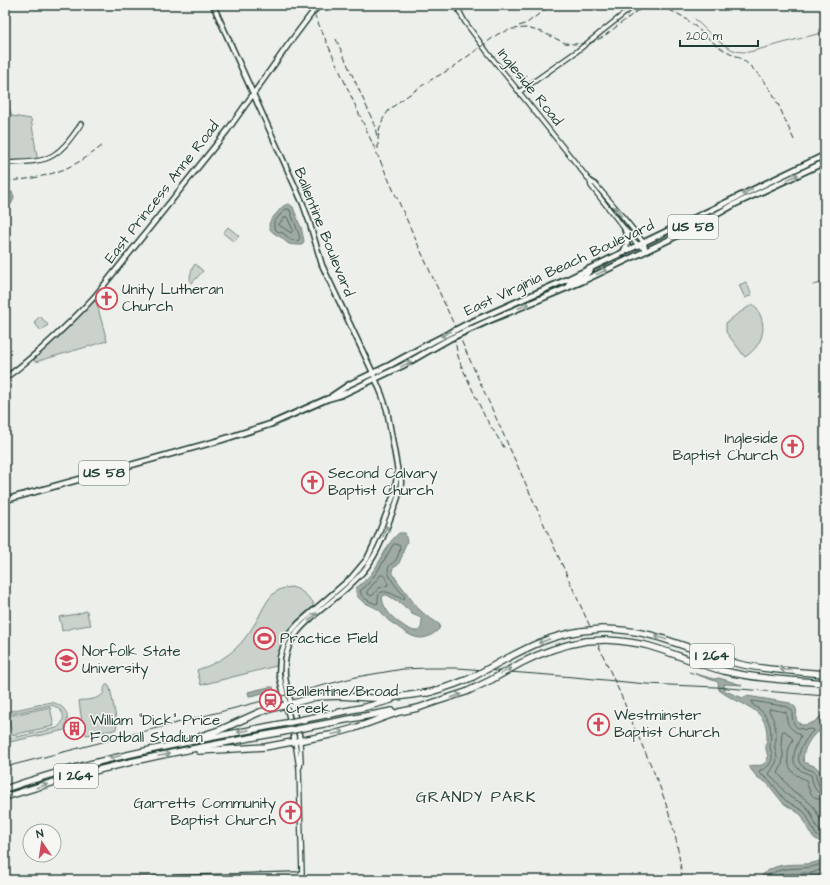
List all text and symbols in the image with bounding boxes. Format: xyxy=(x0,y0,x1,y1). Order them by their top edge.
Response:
scale bar xyxy=(680,22,758,48)
text: 200 m xyxy=(686,28,723,45)
street label: Ingleside Road xyxy=(491,44,568,131)
street label: East Princess Anne Road xyxy=(100,116,225,268)
street label: Ballentine Boulevard xyxy=(289,164,360,300)
one-way arrow xyxy=(787,173,799,180)
one-way arrow xyxy=(741,189,753,197)
one-way arrow xyxy=(614,206,623,217)
street label: East Virginia Beach Boulevard xyxy=(461,215,658,322)
road number: US 58 xyxy=(668,215,718,239)
one-way arrow xyxy=(596,268,608,275)
place label: Unity Lutheran Church xyxy=(122,279,224,317)
church icon: Unity Lutheran Church xyxy=(94,285,120,311)
one-way arrow xyxy=(517,302,529,309)
one-way arrow xyxy=(440,331,452,339)
one-way arrow xyxy=(400,360,412,367)
place label: Ingleside Baptist Church xyxy=(673,428,779,466)
church icon: Ingleside Baptist Church xyxy=(780,434,806,460)
road number: US 58 xyxy=(79,461,129,485)
place label: Second Calvary Baptist Church xyxy=(328,463,437,501)
church icon: Second Calvary Baptist Church xyxy=(299,469,325,495)
one-way arrow xyxy=(382,526,390,538)
one-way arrow xyxy=(307,612,318,621)
sports icon: Practice Field xyxy=(252,625,278,651)
place label: Practice Field xyxy=(280,628,378,649)
one-way arrow xyxy=(654,634,667,641)
one-way arrow xyxy=(538,637,550,645)
place label: Norfolk State University xyxy=(82,641,181,680)
road number: I 264 xyxy=(690,644,734,668)
school or university icon: Norfolk State University xyxy=(54,647,80,673)
one-way arrow xyxy=(500,667,512,675)
one-way arrow xyxy=(780,667,793,674)
place label: Ballentine/Broad Creek xyxy=(286,681,398,719)
station icon: Ballentine/Broad Creek xyxy=(257,687,283,713)
one-way arrow xyxy=(449,691,461,699)
place label: Westminster Baptist Church xyxy=(614,705,720,743)
place label: William “Dick” Price Football Stadium xyxy=(90,710,220,748)
church icon: Westminster Baptist Church xyxy=(585,711,611,737)
building icon: William “Dick” Price Football Stadium xyxy=(61,716,87,742)
one-way arrow xyxy=(236,727,249,735)
one-way arrow xyxy=(332,729,345,736)
one-way arrow xyxy=(157,750,170,758)
one-way arrow xyxy=(109,754,122,762)
road number: I 264 xyxy=(54,764,98,788)
one-way arrow xyxy=(35,782,48,789)
district label: GRANDY PARK xyxy=(416,786,536,808)
place label: Garretts Community Baptist Church xyxy=(134,793,277,831)
church icon: Garretts Community Baptist Church xyxy=(278,799,304,825)
north arrow xyxy=(22,823,62,863)
text: N xyxy=(35,826,45,842)

